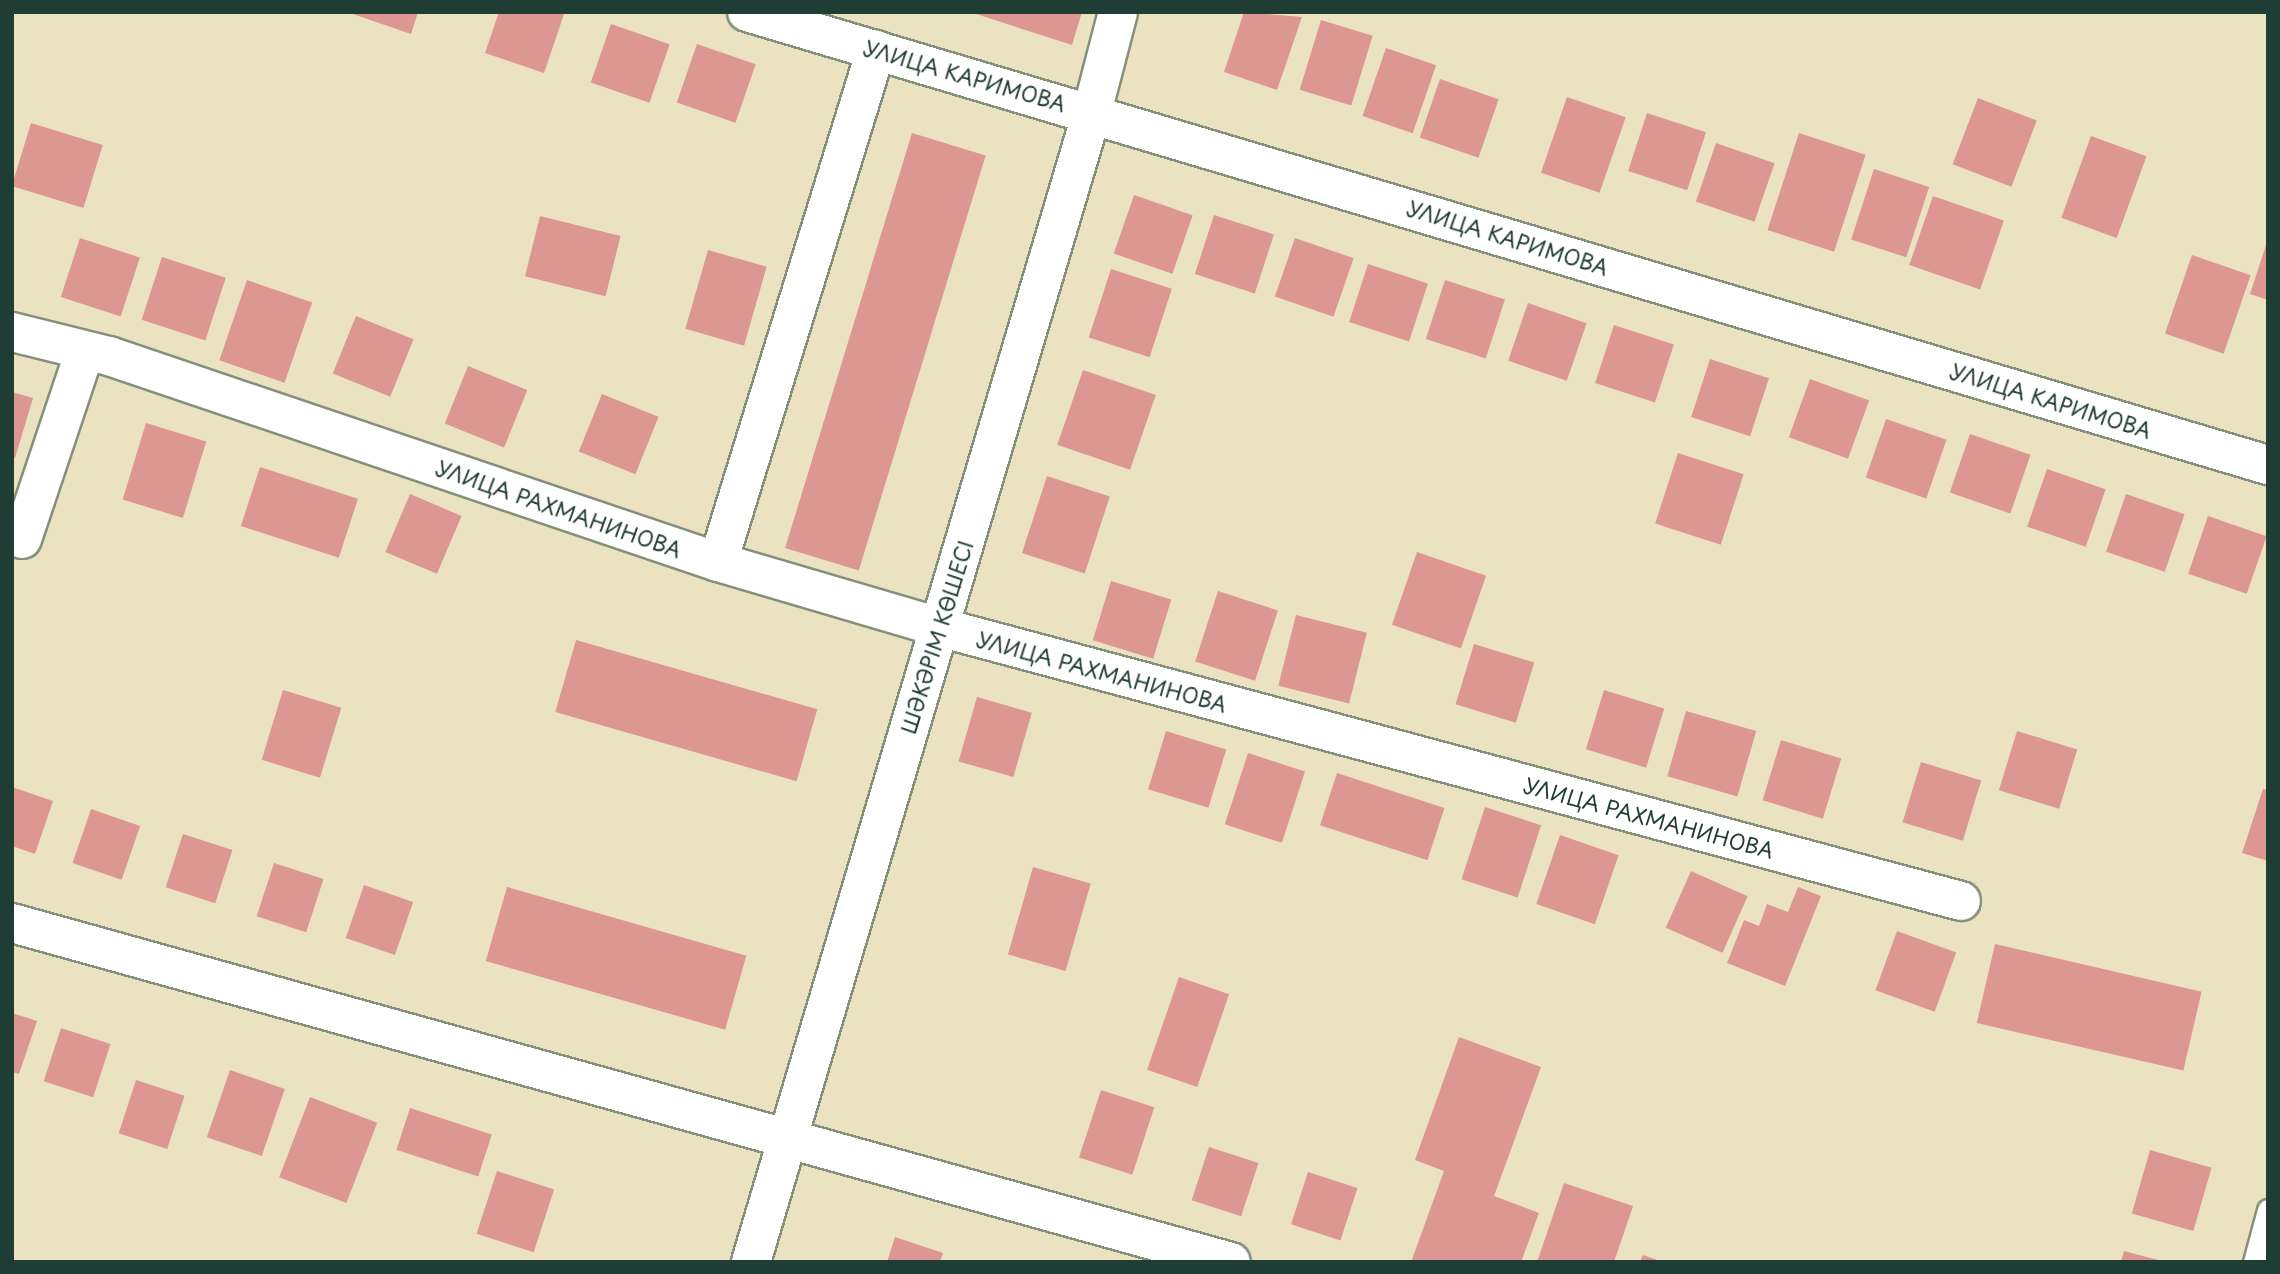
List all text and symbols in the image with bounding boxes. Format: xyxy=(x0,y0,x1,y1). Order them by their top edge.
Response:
street label: УЛИЦА КАРИМОВА xyxy=(861,34,1069,116)
street label: УЛИЦА КАРИМОВА xyxy=(1404,194,1612,280)
street label: УЛИЦА КАРИМОВА xyxy=(1947,357,2155,443)
street label: УЛИЦА РАХМАНИНОВА xyxy=(433,454,685,562)
street label: ШӘКӘРІМ КӨШЕСІ xyxy=(895,537,977,737)
street label: УЛИЦА РАХМАНИНОВА xyxy=(974,625,1230,717)
street label: УЛИЦА РАХМАНИНОВА xyxy=(1521,771,1777,863)

